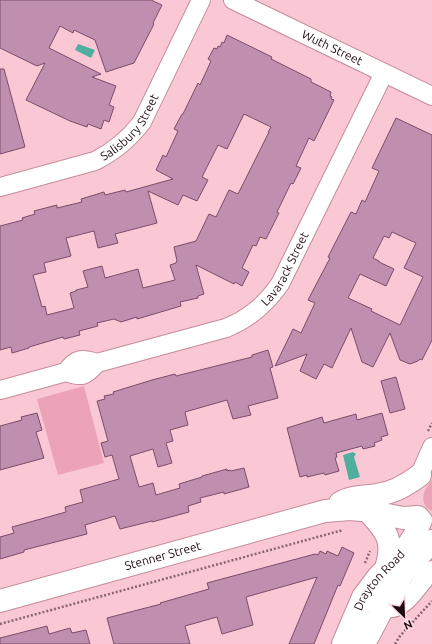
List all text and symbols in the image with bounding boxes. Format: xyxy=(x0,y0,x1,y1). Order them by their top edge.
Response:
street label: Wuth Street xyxy=(300,27,365,68)
street label: Salisbury Street xyxy=(98,92,161,163)
street label: Lavarack Street xyxy=(258,229,311,308)
street label: Stenner Street xyxy=(123,539,203,572)
street label: Drayton Road xyxy=(351,547,407,612)
north arrow xyxy=(384,596,424,636)
text: N xyxy=(402,618,414,632)

